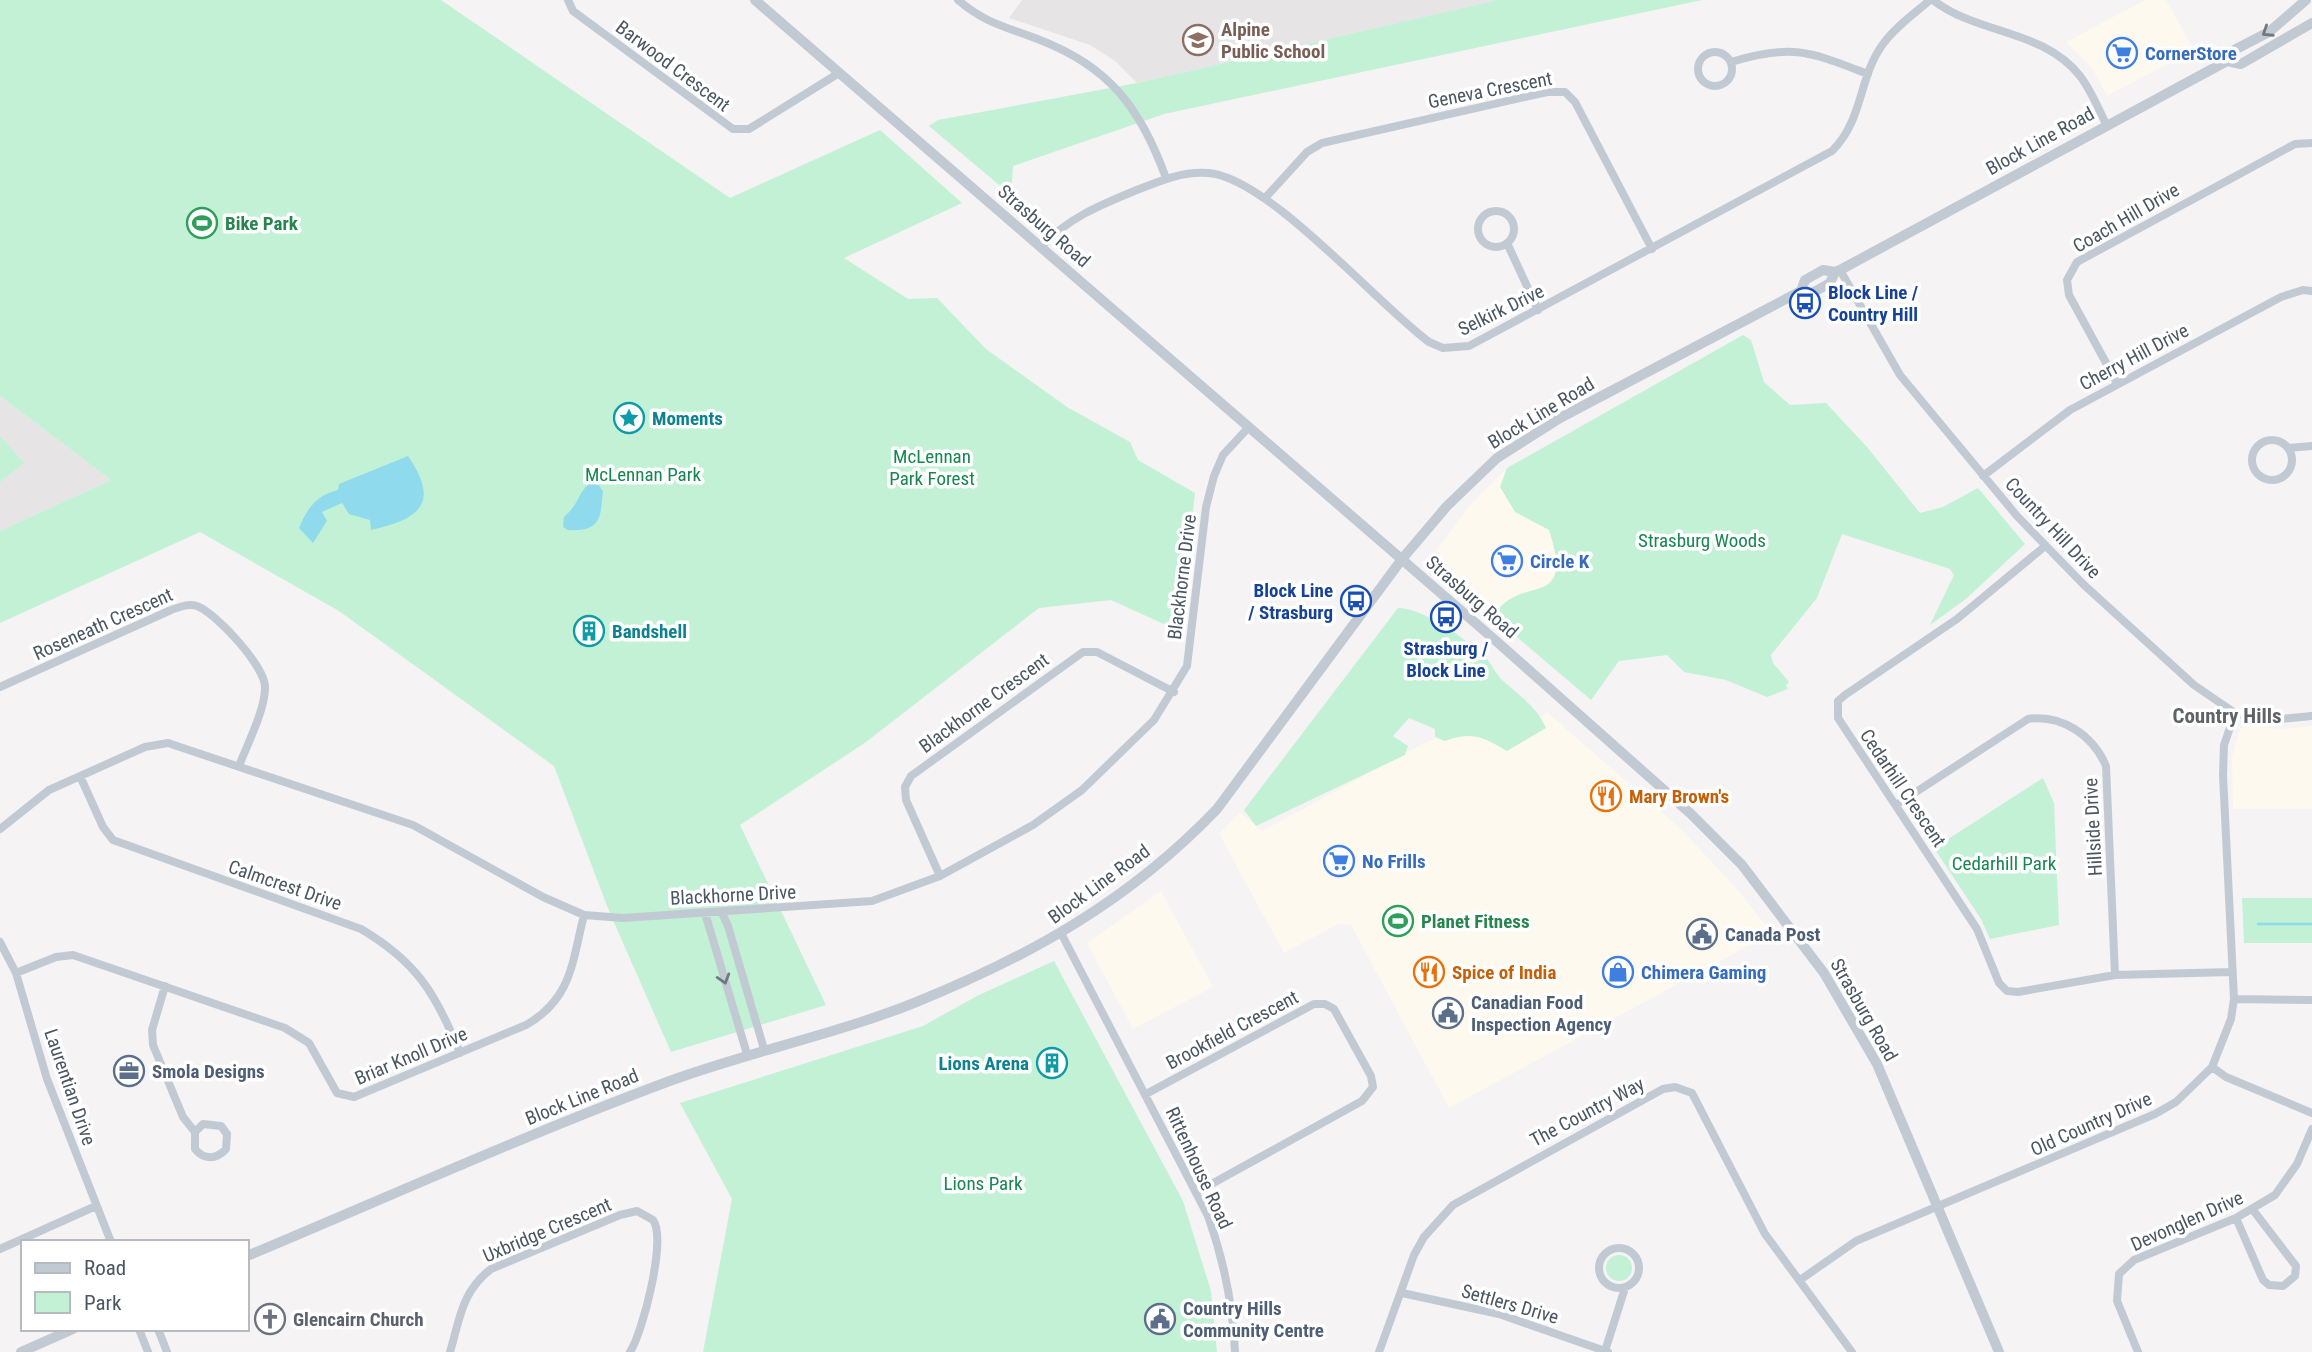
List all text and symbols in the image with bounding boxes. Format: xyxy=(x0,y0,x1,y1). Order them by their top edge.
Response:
street label: Barwood Crescent xyxy=(611,16,735,116)
place label: Alpine Public School xyxy=(1221,18,1325,63)
school or university icon: Alpine Public School xyxy=(1181,23,1215,57)
one-way arrow xyxy=(2262,23,2275,36)
supermarket icon: CornerStore xyxy=(2105,36,2139,70)
place label: CornerStore xyxy=(2145,42,2237,65)
street label: Geneva Crescent xyxy=(1426,67,1554,113)
street label: Block Line Road xyxy=(1982,102,2098,180)
street label: Coach Hill Drive xyxy=(2069,178,2183,258)
street label: Strasburg Road xyxy=(993,180,1095,272)
sports icon: Bike Park xyxy=(185,206,219,240)
place label: Bike Park xyxy=(225,212,299,235)
street label: Selkirk Drive xyxy=(1454,279,1548,341)
place label: Block Line / Country Hill xyxy=(1828,281,1918,326)
bus stop icon: Block Line / Country Hill xyxy=(1788,286,1822,320)
street label: Cherry Hill Drive xyxy=(2076,319,2192,395)
street label: Block Line Road xyxy=(1484,372,1598,454)
place icon: Moments xyxy=(612,401,646,435)
place label: Moments xyxy=(652,407,723,430)
park label: McLennan Park Forest xyxy=(889,445,975,490)
park label: McLennan Park xyxy=(585,463,701,486)
street label: Country Hill Drive xyxy=(2000,473,2106,583)
street label: Blackhorne Drive xyxy=(1163,513,1201,641)
park label: Strasburg Woods xyxy=(1638,529,1766,552)
supermarket icon: Circle K xyxy=(1490,544,1524,578)
place label: Circle K xyxy=(1530,550,1590,573)
street label: Strasburg Road xyxy=(1421,551,1523,643)
place label: Block Line / Strasburg xyxy=(1247,579,1333,624)
street label: Roseneath Crescent xyxy=(30,583,176,665)
bus stop icon: Block Line / Strasburg xyxy=(1339,584,1373,618)
bus stop icon: Strasburg / Block Line xyxy=(1429,600,1463,634)
building icon: Bandshell xyxy=(572,614,606,648)
place label: Bandshell xyxy=(612,620,687,643)
place label: Strasburg / Block Line xyxy=(1404,637,1488,682)
street label: Blackhorne Crescent xyxy=(915,648,1053,758)
district label: Country Hills xyxy=(2172,704,2282,728)
street label: Cedarhill Crescent xyxy=(1855,725,1951,851)
street label: Hillside Drive xyxy=(2079,777,2107,877)
restaurant icon: Mary Brown's xyxy=(1589,779,1623,813)
place label: Mary Brown's xyxy=(1629,785,1729,808)
street label: Block Line Road xyxy=(1044,839,1154,929)
supermarket icon: No Frills xyxy=(1322,844,1356,878)
place label: No Frills xyxy=(1362,850,1426,873)
park label: Cedarhill Park xyxy=(1952,852,2057,875)
street label: Calmcrest Drive xyxy=(225,855,345,915)
street label: Blackhorne Drive xyxy=(669,880,797,910)
sports icon: Planet Fitness xyxy=(1381,904,1415,938)
place label: Planet Fitness xyxy=(1421,910,1530,933)
public building icon: Canada Post xyxy=(1685,917,1719,951)
place label: Canada Post xyxy=(1725,923,1821,946)
restaurant icon: Spice of India xyxy=(1412,955,1446,989)
shop icon: Chimera Gaming xyxy=(1601,955,1635,989)
street label: Strasburg Road xyxy=(1825,955,1903,1065)
place label: Spice of India xyxy=(1452,961,1556,984)
place label: Chimera Gaming xyxy=(1641,961,1766,984)
one-way arrow xyxy=(716,972,731,984)
street label: Brookfield Crescent xyxy=(1162,985,1302,1075)
place label: Canadian Food Inspection Agency xyxy=(1471,991,1612,1036)
public building icon: Canadian Food Inspection Agency xyxy=(1431,996,1465,1030)
street label: Briar Knoll Drive xyxy=(351,1022,471,1090)
street label: Laurentian Drive xyxy=(39,1026,101,1148)
building icon: Lions Arena xyxy=(1035,1046,1069,1080)
place label: Lions Arena xyxy=(938,1052,1029,1075)
office icon: Smola Designs xyxy=(112,1054,146,1088)
place label: Smola Designs xyxy=(152,1060,265,1083)
street label: Block Line Road xyxy=(522,1064,642,1130)
street label: The Country Way xyxy=(1526,1072,1648,1152)
street label: Old Country Drive xyxy=(2027,1087,2155,1161)
street label: Rittenhouse Road xyxy=(1161,1103,1237,1233)
park label: Lions Park xyxy=(943,1172,1023,1195)
street label: Devonglen Drive xyxy=(2127,1186,2247,1256)
street label: Uxbridge Crescent xyxy=(479,1193,615,1267)
legend xyxy=(21,1240,248,1331)
text: Road xyxy=(84,1256,126,1280)
street label: Settlers Drive xyxy=(1459,1279,1561,1329)
text: Park xyxy=(84,1291,122,1315)
place label: Country Hills Community Centre xyxy=(1183,1297,1324,1342)
church icon: Glencairn Church xyxy=(253,1302,287,1336)
public building icon: Country Hills Community Centre xyxy=(1143,1302,1177,1336)
place label: Glencairn Church xyxy=(293,1308,424,1331)

